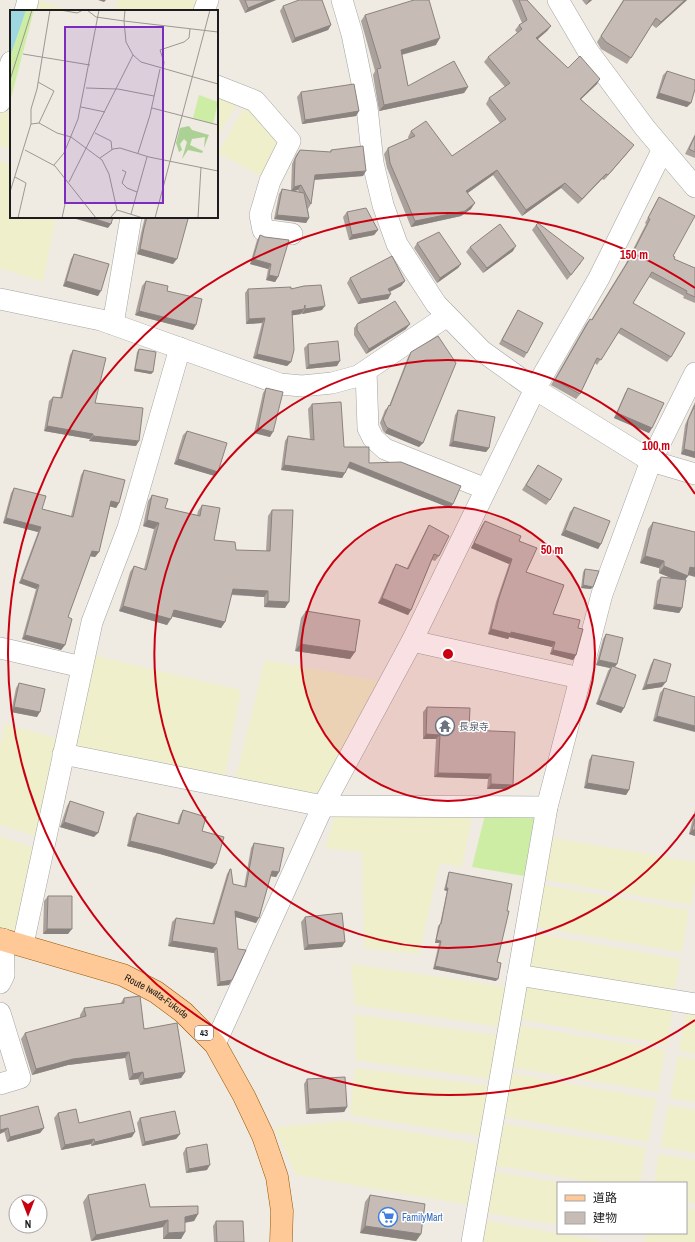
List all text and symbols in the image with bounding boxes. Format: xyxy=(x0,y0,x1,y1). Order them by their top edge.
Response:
inset map xyxy=(10,10,218,218)
text: 150 m xyxy=(620,247,648,263)
text: 100 m xyxy=(642,438,670,454)
text: 50 m xyxy=(541,542,563,558)
centre of rings xyxy=(441,647,455,661)
temple icon: 長泉寺 xyxy=(434,715,456,737)
place label: 長泉寺 xyxy=(459,720,489,733)
street label: Route Iwata-Fukude xyxy=(122,971,192,1022)
road number: 43 xyxy=(195,1026,213,1040)
legend xyxy=(557,1182,687,1234)
text: 道路 xyxy=(593,1190,617,1206)
north arrow xyxy=(8,1194,48,1234)
supermarket icon: FamilyMart xyxy=(377,1206,399,1228)
text: 建物 xyxy=(593,1210,617,1226)
place label: FamilyMart xyxy=(402,1211,443,1224)
text: N xyxy=(25,1217,31,1231)

